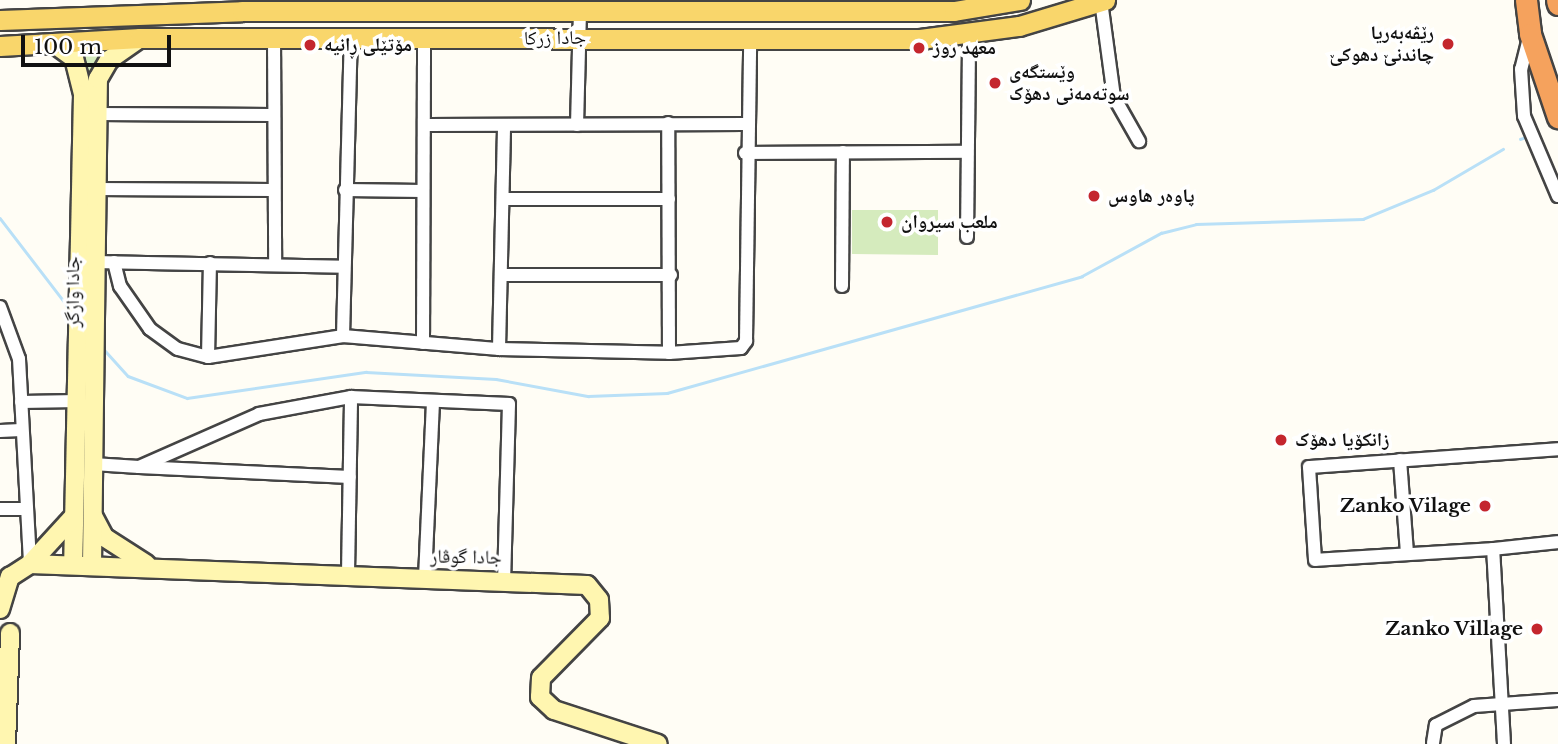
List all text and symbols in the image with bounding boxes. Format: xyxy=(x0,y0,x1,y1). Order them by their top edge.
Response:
scale bar xyxy=(24,21,175,65)
place label: رێڤەبەریا چاندنێ دهوکێ xyxy=(1330,22,1434,66)
street label: جادا زرکا xyxy=(524,26,586,50)
text: 100 m xyxy=(34,34,102,60)
place label: مۆتێلی ڕانیە xyxy=(324,34,412,56)
marker: رێڤەبەریا چاندنێ دهوکێ xyxy=(1440,36,1456,52)
marker: مۆتێلی ڕانیە xyxy=(302,37,318,53)
place label: معهد روز xyxy=(933,37,996,59)
marker: معهد روز xyxy=(911,40,927,56)
place label: وێستگەی سوتەمەنی دهۆک xyxy=(1009,61,1130,105)
marker: وێستگەی سوتەمەنی دهۆک xyxy=(987,75,1003,91)
place label: پاوەر هاوس xyxy=(1108,185,1195,207)
marker: پاوەر هاوس xyxy=(1086,188,1102,204)
place label: ملعب سيروان xyxy=(901,211,998,233)
marker: ملعب سيروان xyxy=(879,214,895,230)
street label: جادا وارگر xyxy=(62,256,84,328)
place label: زانکۆیا دهۆک xyxy=(1295,429,1389,451)
marker: زانکۆیا دهۆک xyxy=(1273,432,1289,448)
place label: Zanko Vilage xyxy=(1339,495,1471,517)
marker: Zanko Vilage xyxy=(1477,498,1493,514)
street label: جادا گوڤار xyxy=(430,545,502,569)
place label: Zanko Village xyxy=(1385,618,1523,640)
marker: Zanko Village xyxy=(1529,621,1545,637)

